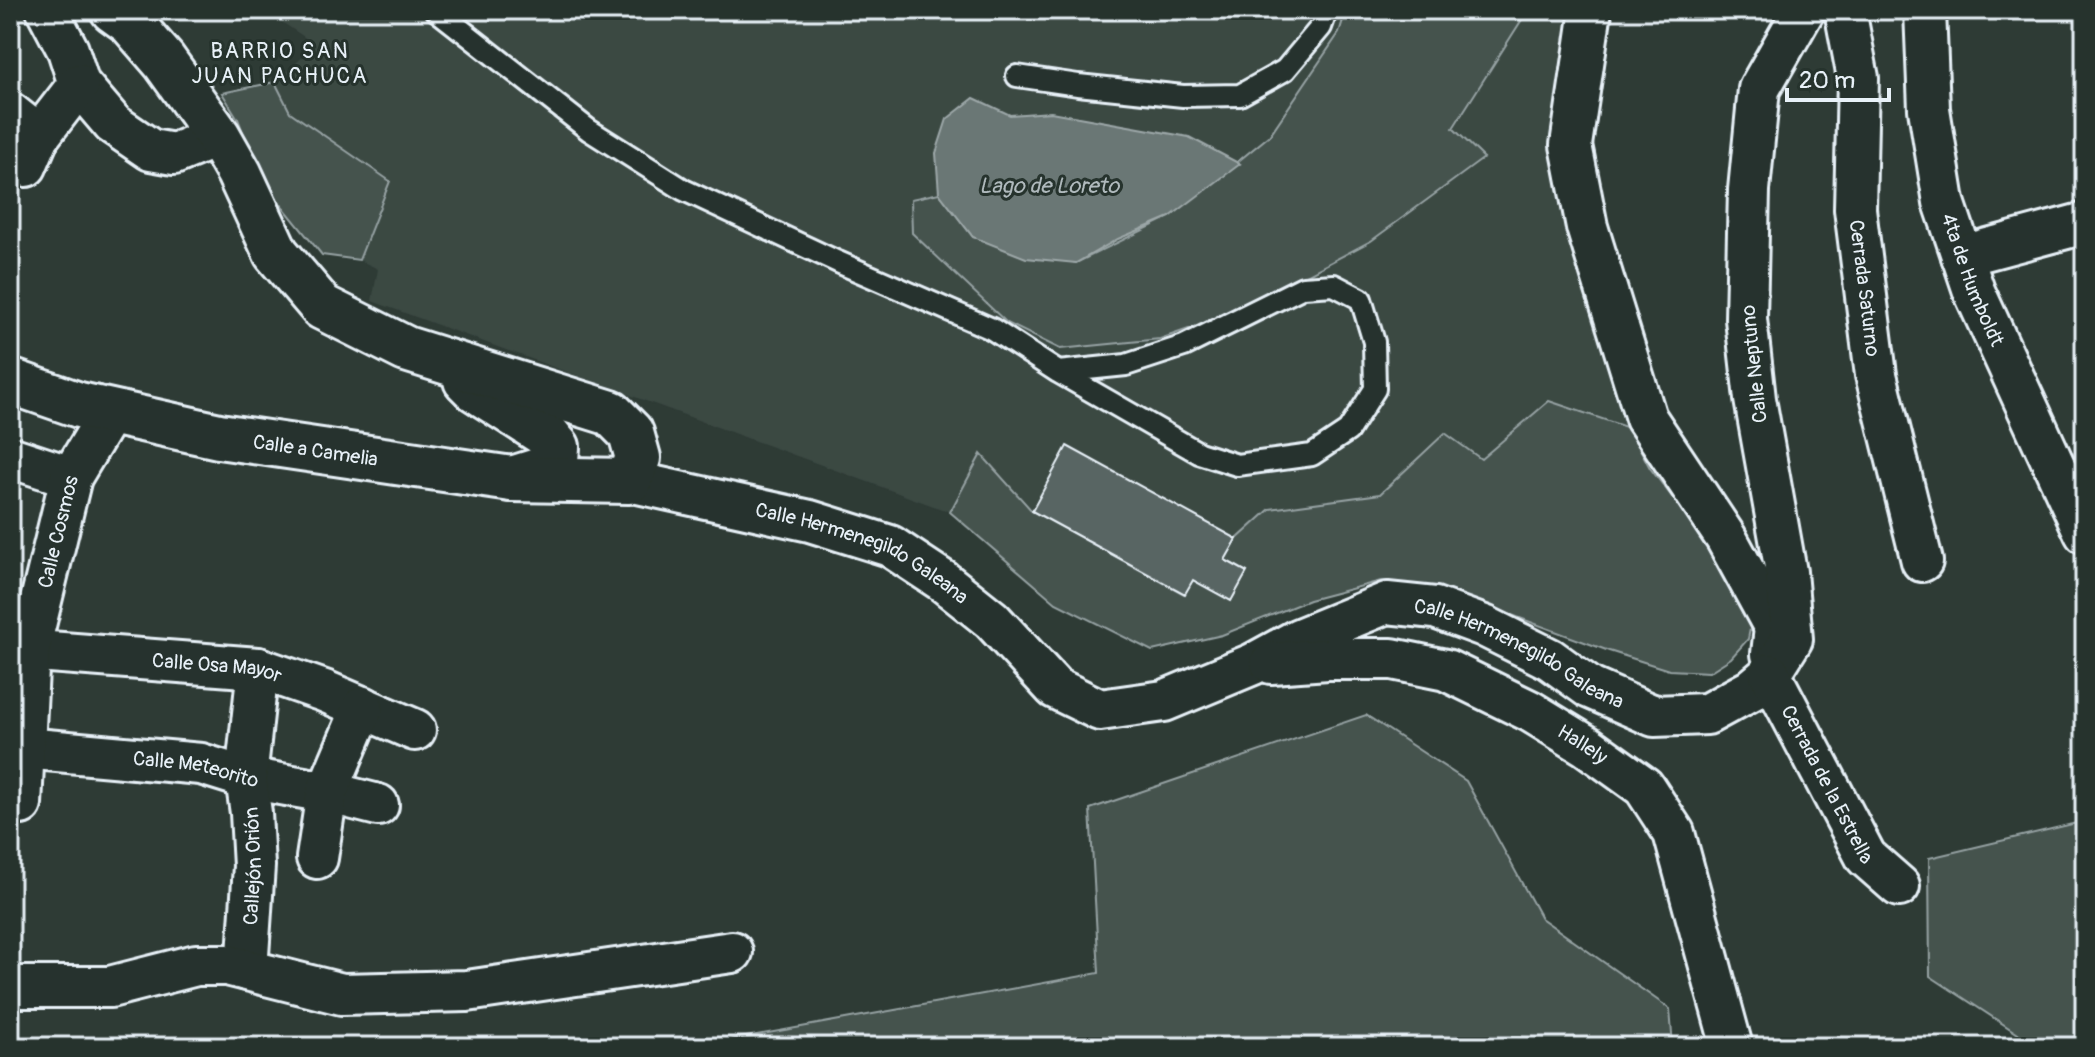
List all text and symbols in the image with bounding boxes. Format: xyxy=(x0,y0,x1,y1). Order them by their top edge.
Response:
district label: BARRIO SAN JUAN PACHUCA xyxy=(192,37,368,90)
scale bar xyxy=(1787,52,1889,102)
text: 20 m xyxy=(1799,66,1855,95)
water label: Lago de Loreto xyxy=(979,172,1121,200)
street label: 4ta de Humboldt xyxy=(1936,210,2010,351)
street label: Cerrada Saturno xyxy=(1844,218,1886,358)
street label: Calle Neptuno xyxy=(1735,303,1773,424)
street label: Calle a Camelia xyxy=(251,429,380,472)
street label: Calle Cosmos xyxy=(32,473,83,590)
street label: Calle Hermenegildo Galeana xyxy=(753,497,974,609)
street label: Calle Hermenegildo Galeana xyxy=(1413,593,1628,714)
street label: Calle Osa Mayor xyxy=(151,647,285,688)
street label: Cerrada de la Estrella xyxy=(1776,701,1878,870)
street label: Hallely xyxy=(1553,719,1613,770)
street label: Calle Meteorito xyxy=(132,745,261,792)
street label: Callejón Orión xyxy=(238,806,267,926)

